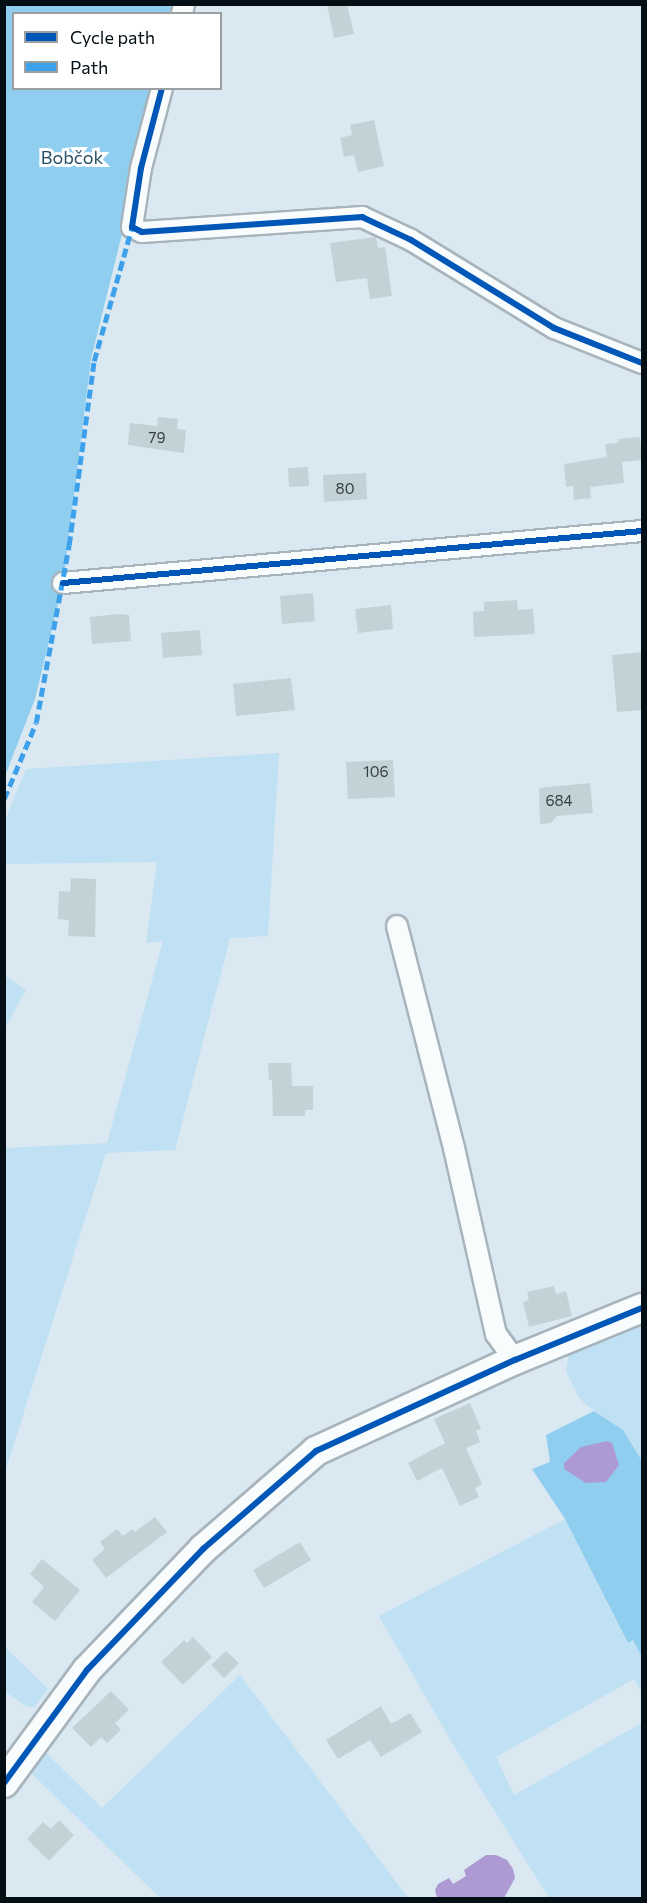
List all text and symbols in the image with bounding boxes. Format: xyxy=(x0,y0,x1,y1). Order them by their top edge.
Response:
legend xyxy=(12,12,222,90)
text: Cycle path xyxy=(70,26,155,48)
text: Path xyxy=(70,56,108,78)
park label: Bobčok xyxy=(41,146,103,168)
house number: 79 xyxy=(149,429,165,447)
house number: 80 xyxy=(336,480,354,498)
house number: 106 xyxy=(363,763,389,781)
house number: 684 xyxy=(545,792,573,810)

